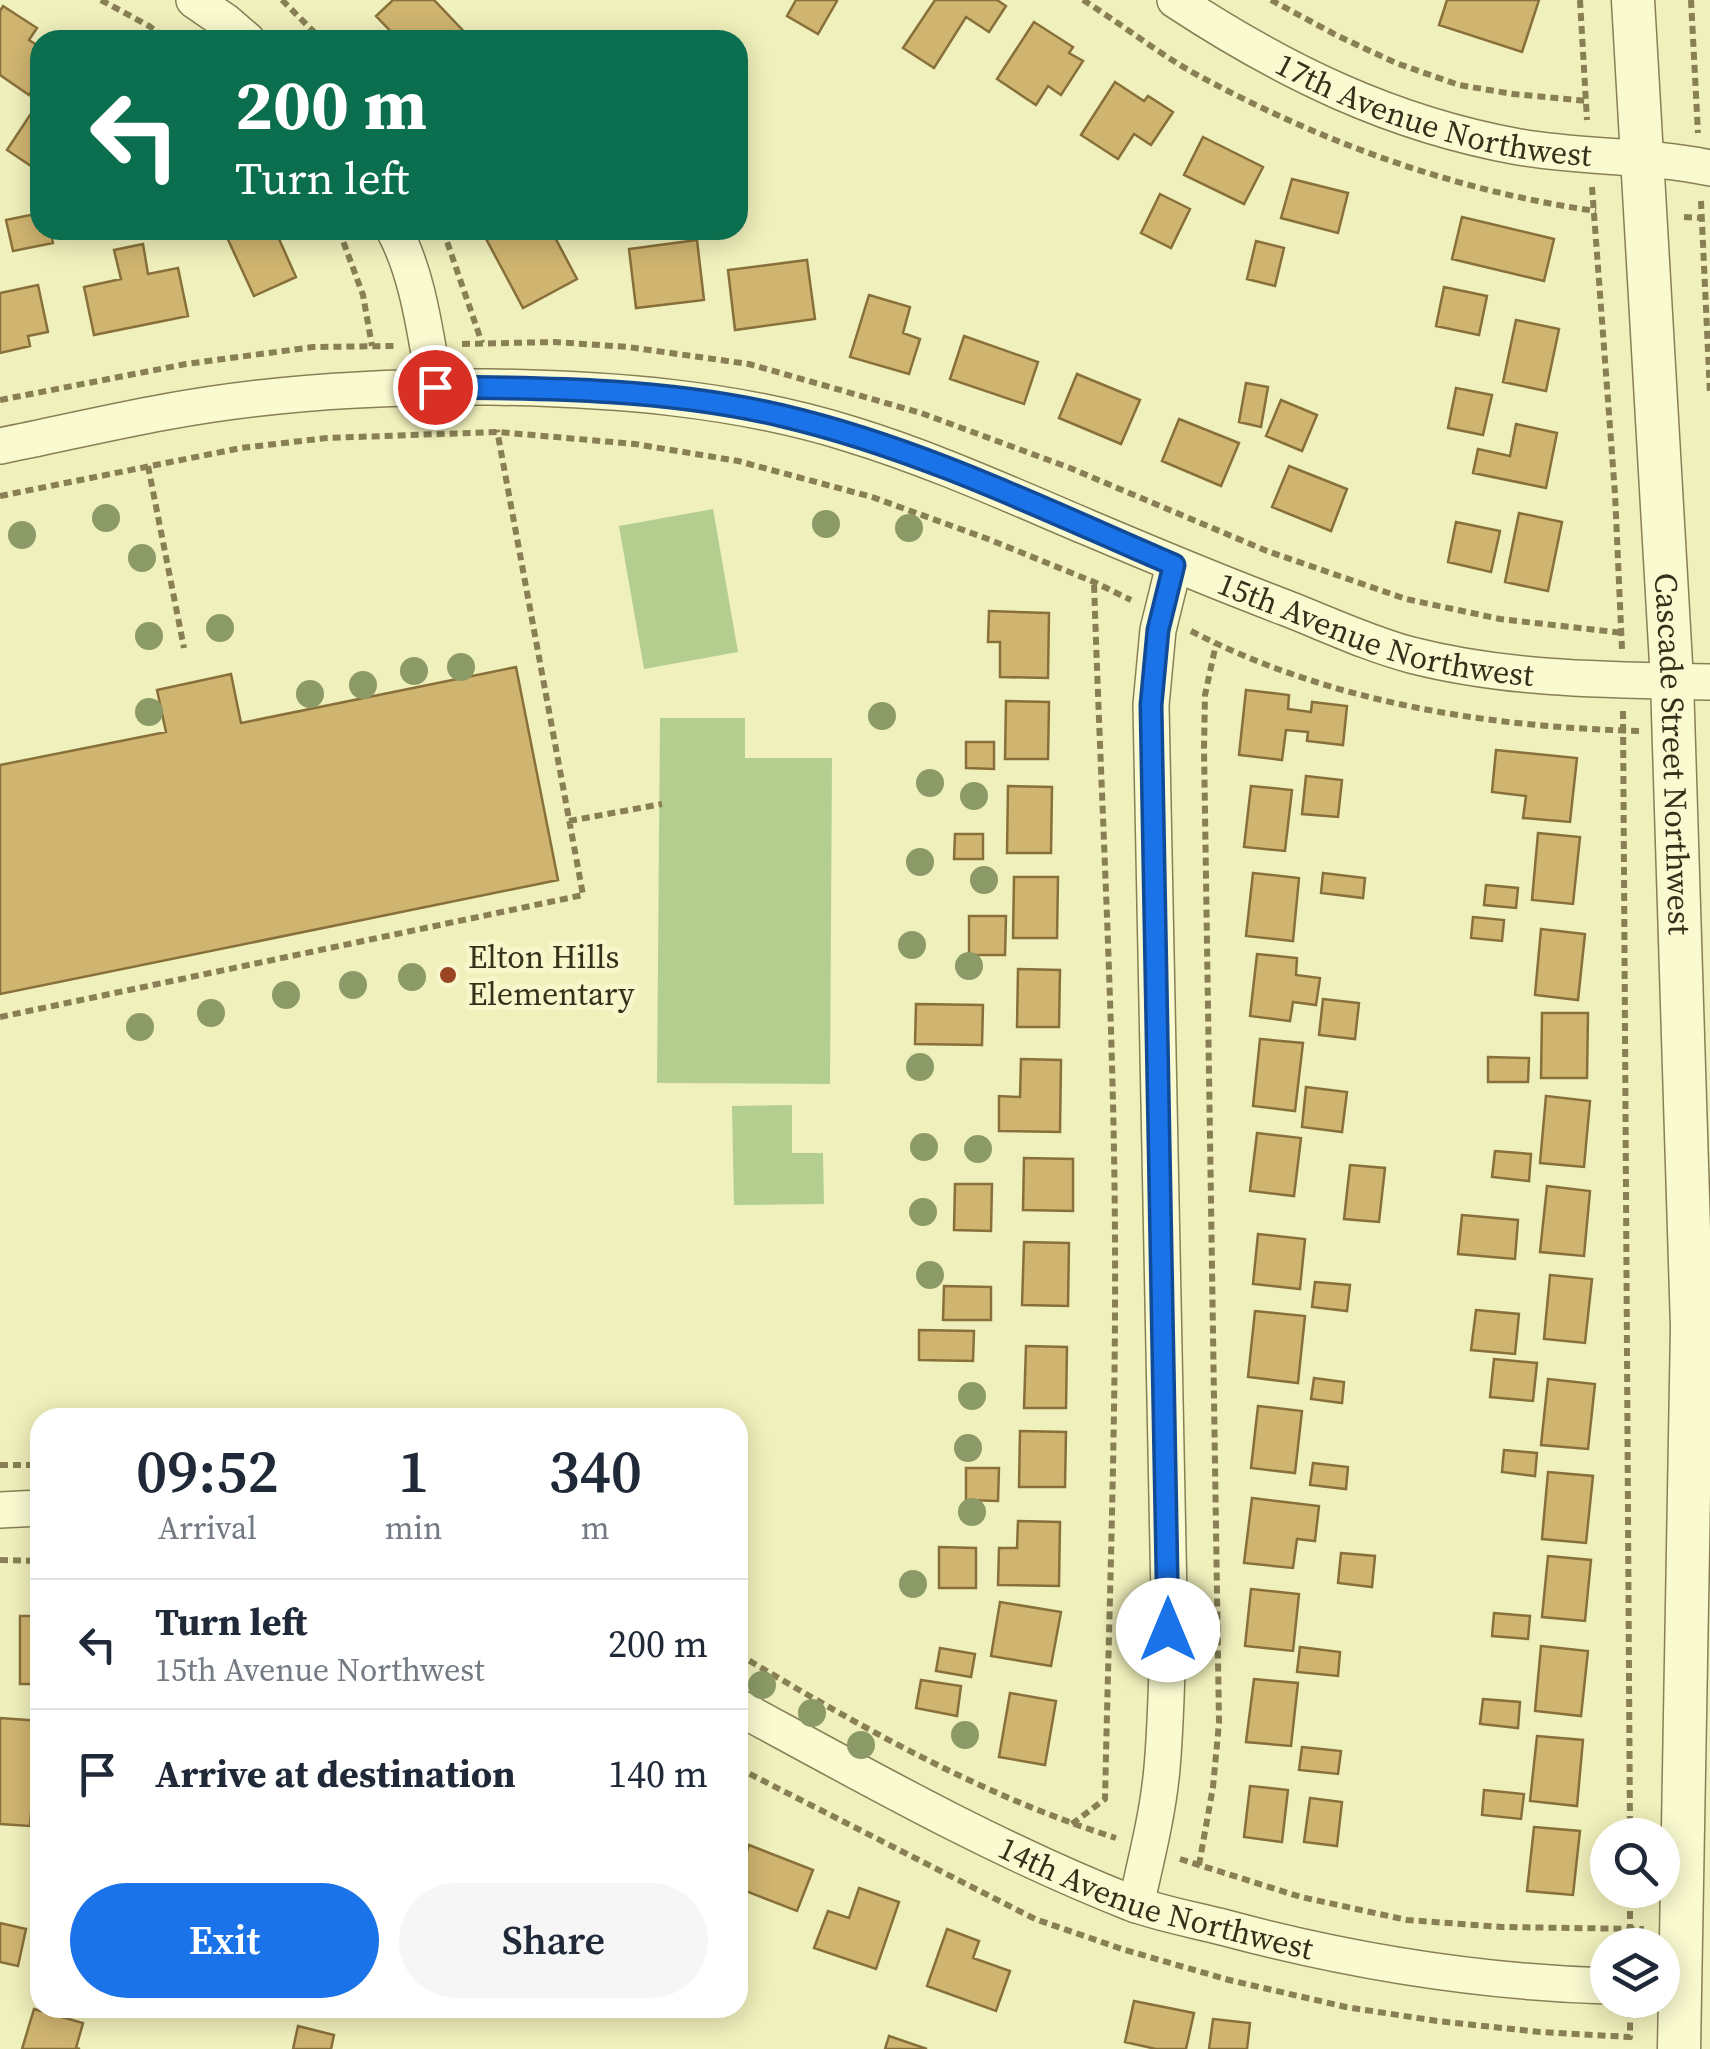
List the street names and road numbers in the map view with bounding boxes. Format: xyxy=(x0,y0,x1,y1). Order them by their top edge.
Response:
street label: 17th Avenue Northwest xyxy=(1268,42,1594,177)
street label: 15th Avenue Northwest xyxy=(1211,562,1536,697)
street label: Cascade Street Northwest xyxy=(1644,572,1702,936)
street label: 14th Avenue Northwest xyxy=(991,1826,1318,1971)

